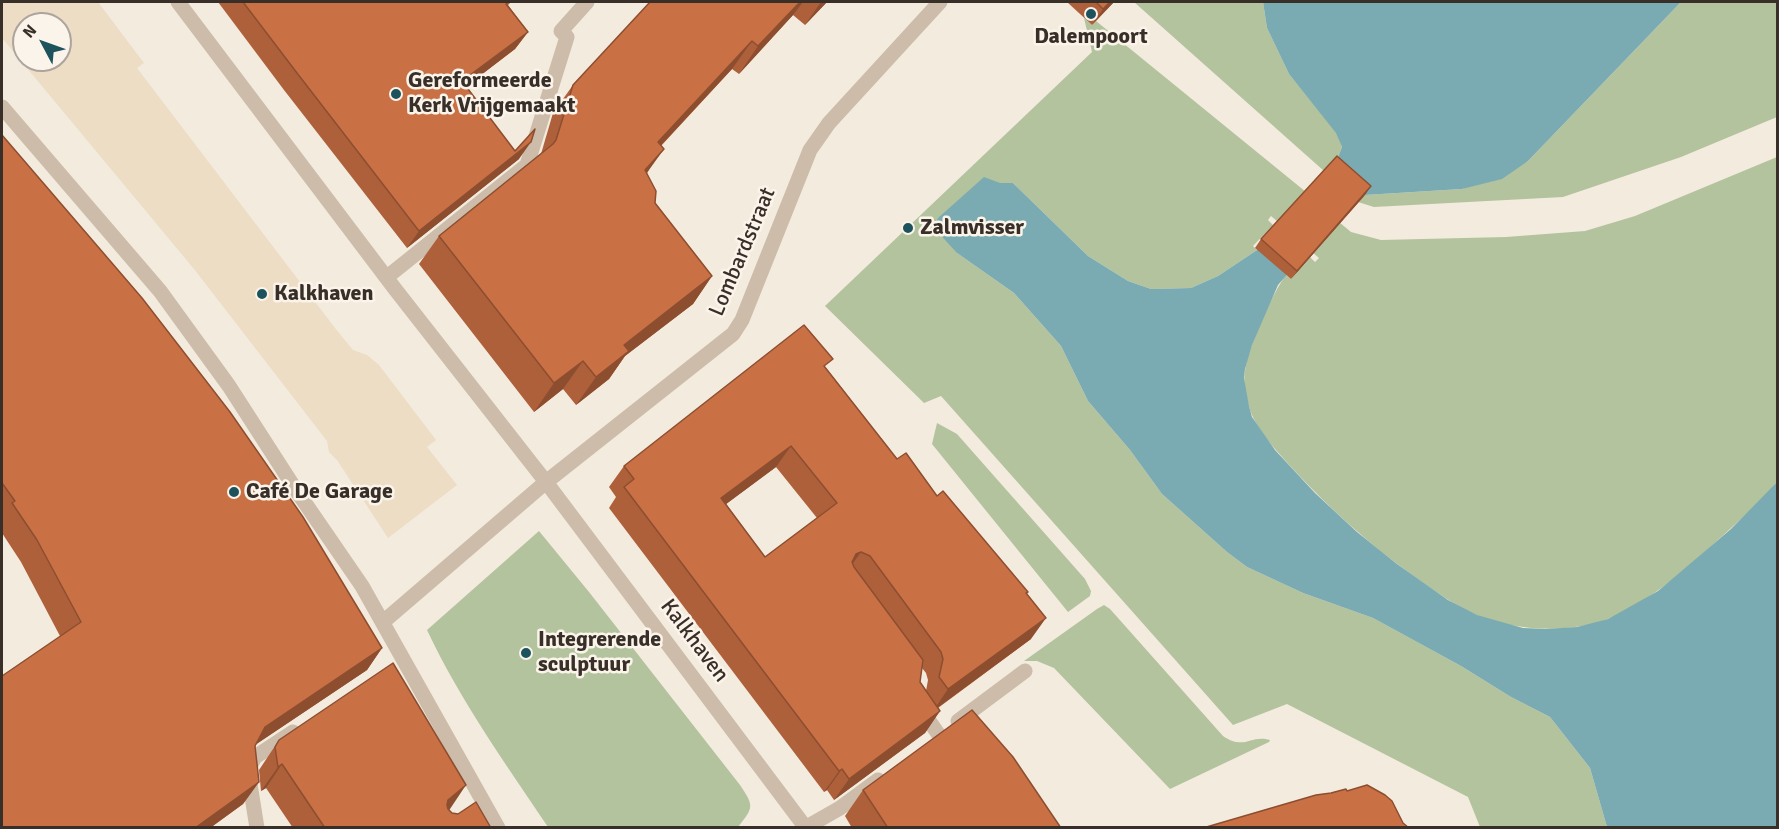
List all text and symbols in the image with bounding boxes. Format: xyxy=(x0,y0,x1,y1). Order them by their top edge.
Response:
marker: Dalempoort xyxy=(1084,7,1098,21)
north arrow xyxy=(12,12,72,72)
text: N xyxy=(19,21,41,42)
place label: Dalempoort xyxy=(1034,24,1148,50)
place label: Gereformeerde Kerk Vrijgemaakt xyxy=(408,68,575,119)
marker: Gereformeerde Kerk Vrijgemaakt xyxy=(389,87,403,101)
street label: Lombardstraat xyxy=(704,184,782,320)
place label: Zalmvisser xyxy=(920,215,1024,241)
marker: Zalmvisser xyxy=(901,221,915,235)
place label: Kalkhaven xyxy=(274,281,374,307)
marker: Kalkhaven xyxy=(255,287,269,301)
place label: Café De Garage xyxy=(246,479,393,505)
marker: Café De Garage xyxy=(227,485,241,499)
street label: Kalkhaven xyxy=(654,594,734,688)
place label: Integrerende sculptuur xyxy=(538,627,661,678)
marker: Integrerende sculptuur xyxy=(519,646,533,660)

